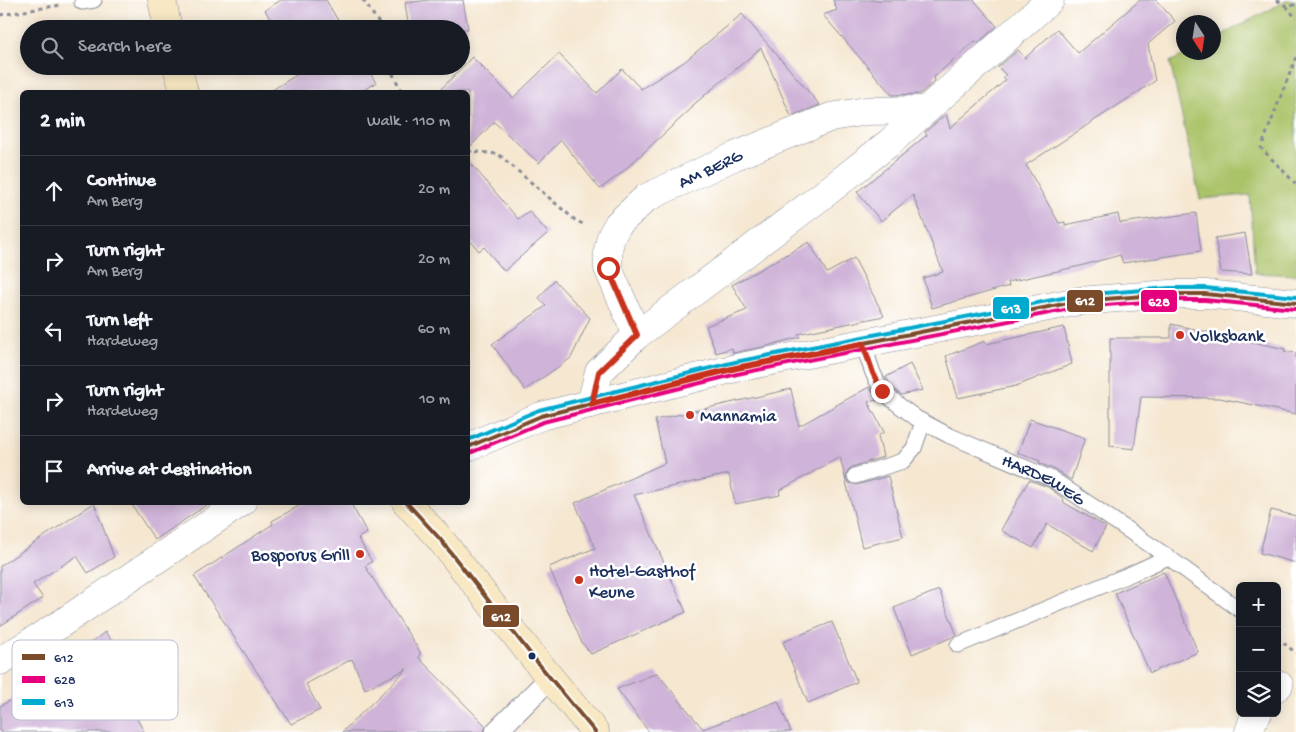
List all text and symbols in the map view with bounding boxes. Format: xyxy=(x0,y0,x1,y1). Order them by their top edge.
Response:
north arrow xyxy=(1176,15,1221,60)
search box xyxy=(20,20,470,75)
icon: search xyxy=(38,34,66,62)
text: Search here xyxy=(78,36,172,59)
text: 2 min xyxy=(40,110,85,135)
text: Walk · 110 m xyxy=(367,113,450,132)
street label: AM BERG xyxy=(675,146,747,194)
text: Continue xyxy=(87,170,156,193)
icon: ahead xyxy=(40,177,68,205)
text: 20 m xyxy=(418,181,450,200)
text: Am Berg xyxy=(87,193,143,212)
text: Turn right xyxy=(87,240,163,263)
icon: right xyxy=(40,247,68,275)
text: 20 m xyxy=(418,251,450,270)
route start xyxy=(597,257,620,280)
text: Am Berg xyxy=(87,263,143,282)
line badge: 612 xyxy=(1066,289,1104,313)
line badge: 628 xyxy=(1140,289,1178,313)
text: 612 xyxy=(1075,294,1095,311)
text: 628 xyxy=(1148,295,1170,312)
line badge: 613 xyxy=(992,296,1030,320)
text: 613 xyxy=(1001,302,1021,319)
text: Turn left xyxy=(87,310,151,333)
icon: left xyxy=(40,317,68,345)
text: 60 m xyxy=(418,321,450,340)
place label: Volksbank xyxy=(1189,327,1266,348)
marker: Volksbank xyxy=(1174,329,1186,341)
text: Hardeweg xyxy=(87,333,158,352)
text: Turn right xyxy=(87,380,163,403)
route end xyxy=(871,380,894,403)
icon: right xyxy=(40,387,68,415)
text: 10 m xyxy=(419,391,450,410)
text: Hardeweg xyxy=(87,403,158,422)
place label: Mannamia xyxy=(700,407,777,428)
marker: Mannamia xyxy=(684,409,696,421)
street label: HARDEWEG xyxy=(998,451,1089,511)
icon: arrive xyxy=(40,457,68,485)
text: Arrive at destination xyxy=(87,459,251,482)
place label: Bosporus Grill xyxy=(250,546,350,567)
marker: Bosporus Grill xyxy=(354,548,366,560)
place label: Hotel-Gasthof Keune xyxy=(589,562,696,604)
marker: Hotel-Gasthof Keune xyxy=(573,574,585,586)
map controls xyxy=(1236,582,1281,717)
button: + xyxy=(1236,582,1281,627)
line badge: 612 xyxy=(482,604,520,628)
text: 612 xyxy=(491,610,511,627)
button: − xyxy=(1236,627,1281,672)
legend xyxy=(12,640,178,720)
text: 612 xyxy=(54,651,74,668)
unlabelled marker xyxy=(527,651,537,661)
button: layers xyxy=(1236,672,1281,717)
text: 628 xyxy=(54,673,76,690)
text: 613 xyxy=(54,696,74,713)

